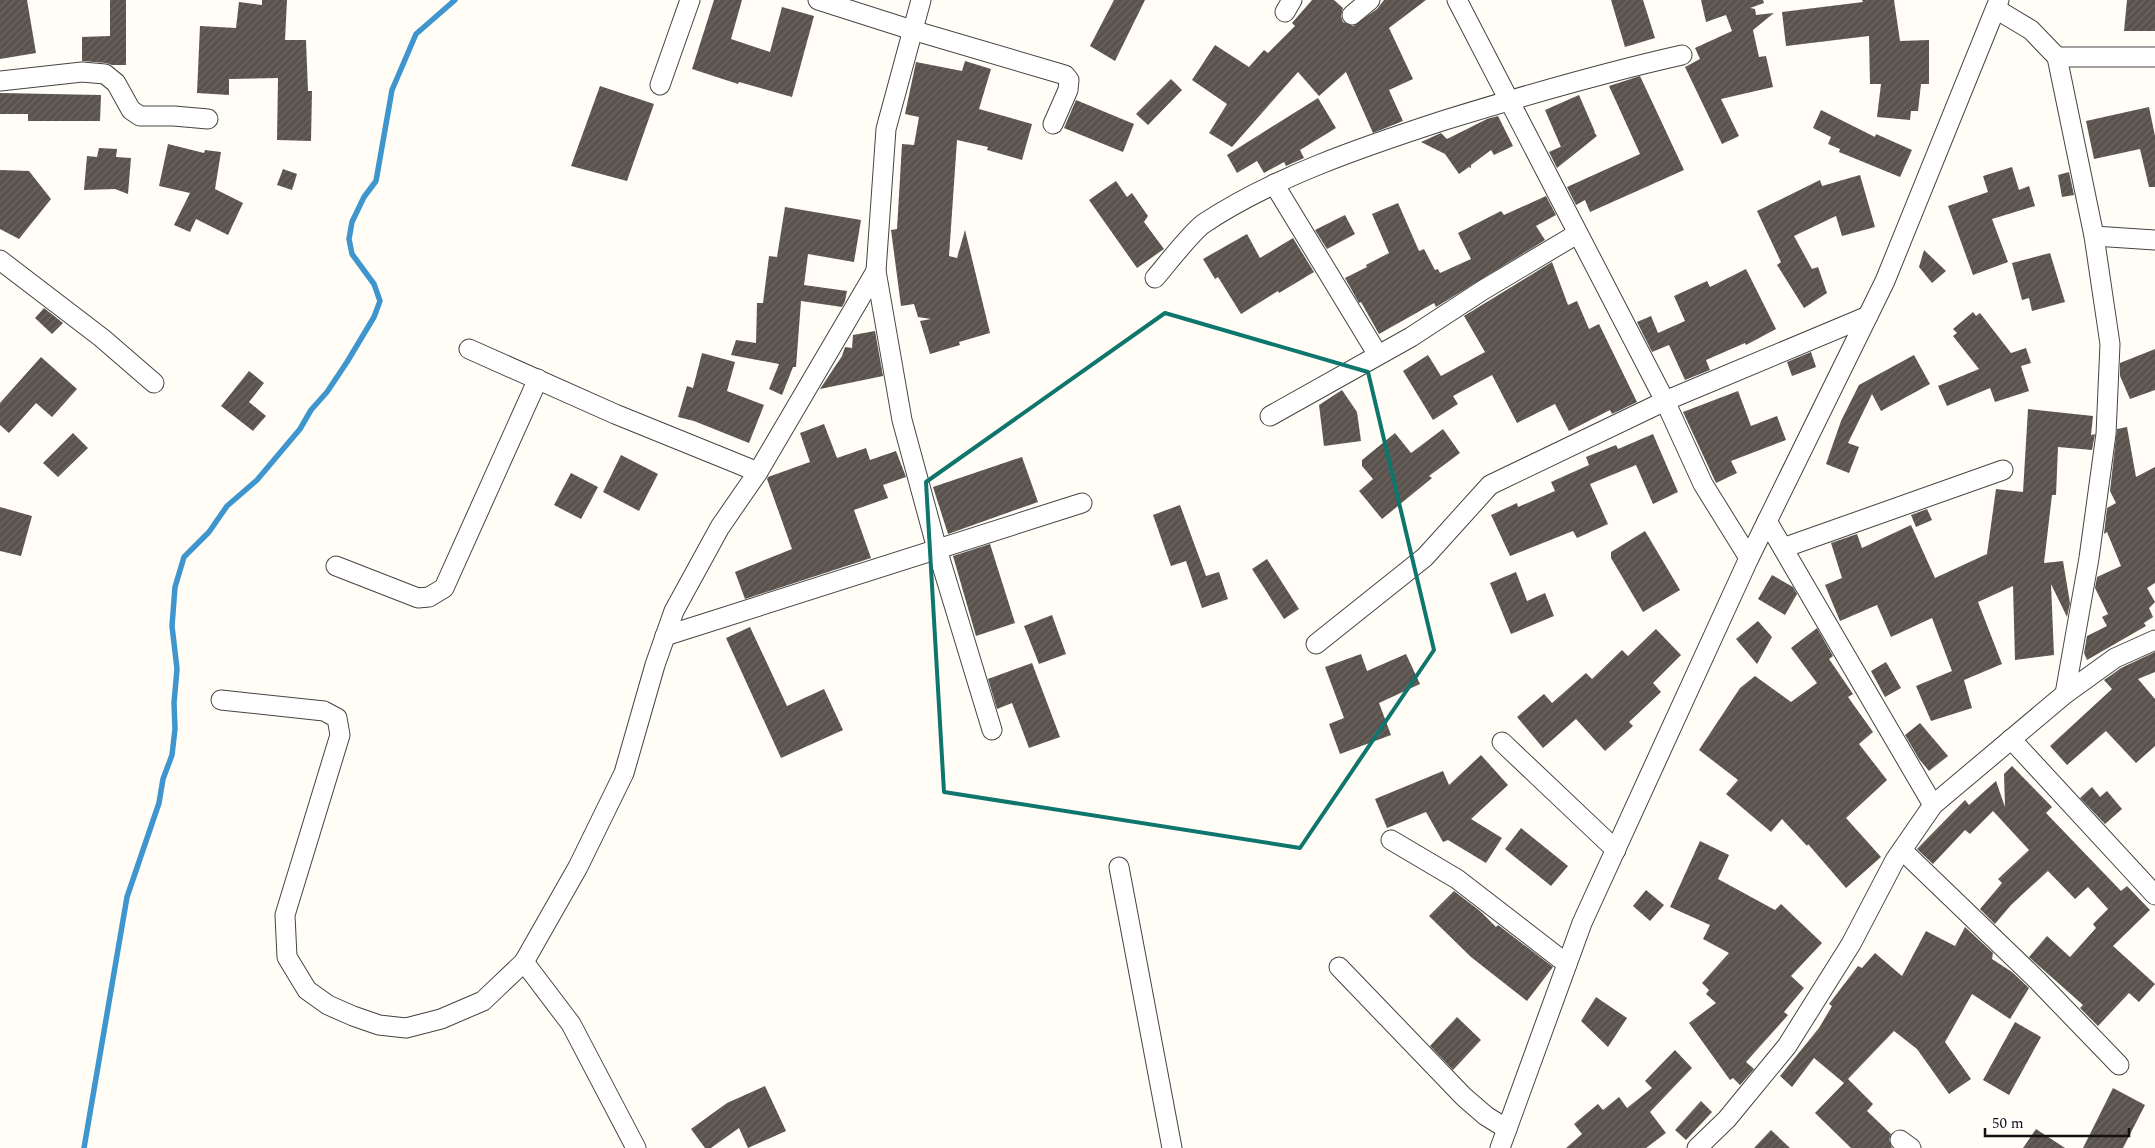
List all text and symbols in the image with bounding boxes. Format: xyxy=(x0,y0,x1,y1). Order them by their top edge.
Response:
scale bar xyxy=(1985,1106,2129,1138)
text: 50 m xyxy=(1992,1112,2024,1135)

